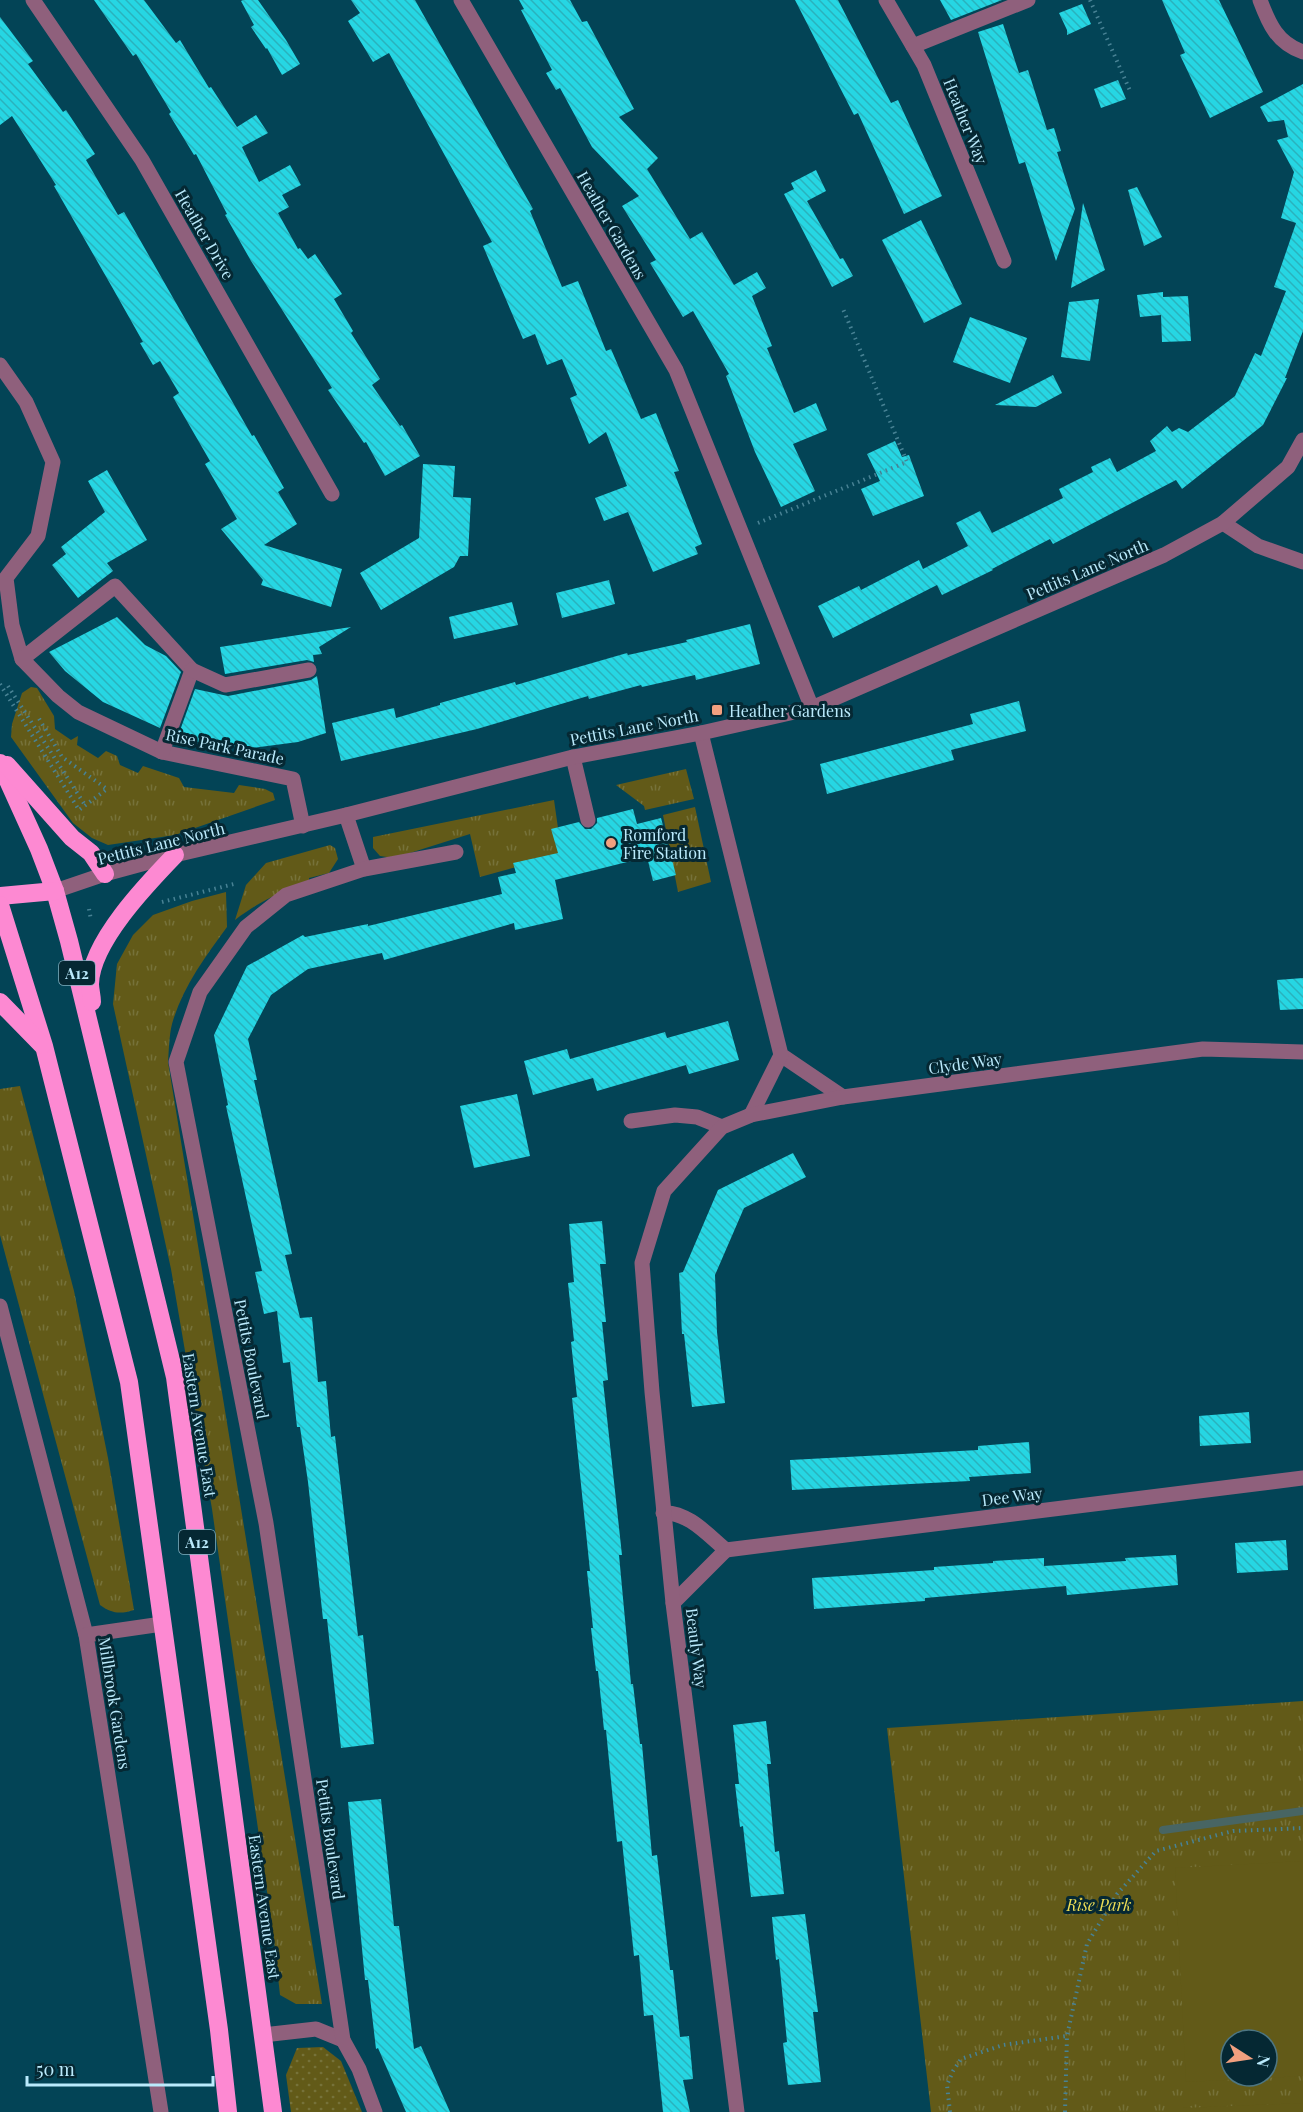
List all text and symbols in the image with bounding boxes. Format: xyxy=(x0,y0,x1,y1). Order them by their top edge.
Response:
street label: Heather Way xyxy=(939,75,993,167)
street label: Heather Gardens xyxy=(572,167,652,283)
street label: Heather Drive xyxy=(171,185,239,283)
street label: Pettits Lane North xyxy=(1023,534,1152,604)
place label: Heather Gardens xyxy=(729,700,851,721)
marker: Heather Gardens xyxy=(710,703,724,717)
street label: Pettits Lane North xyxy=(568,704,701,750)
street label: Rise Park Parade xyxy=(164,723,286,769)
street label: Pettits Lane North xyxy=(95,817,227,869)
place label: Romford Fire Station xyxy=(623,824,707,863)
marker: Romford Fire Station xyxy=(604,836,618,850)
road number: A12 xyxy=(59,961,95,985)
street label: Clyde Way xyxy=(927,1047,1003,1079)
street label: Pettits Boulevard xyxy=(230,1297,274,1421)
street label: Eastern Avenue East xyxy=(178,1351,222,1499)
street label: Dee Way xyxy=(981,1482,1043,1510)
road number: A12 xyxy=(179,1530,215,1554)
street label: Beauly Way xyxy=(682,1607,712,1689)
street label: Millbrook Gardens xyxy=(94,1635,136,1771)
street label: Pettits Boulevard xyxy=(312,1777,350,1901)
street label: Eastern Avenue East xyxy=(244,1833,286,1981)
park label: Rise Park xyxy=(1065,1894,1132,1915)
north arrow xyxy=(1219,2028,1279,2088)
scale bar xyxy=(27,2049,213,2087)
text: N xyxy=(1253,2053,1276,2069)
text: 50 m xyxy=(36,2057,75,2081)

